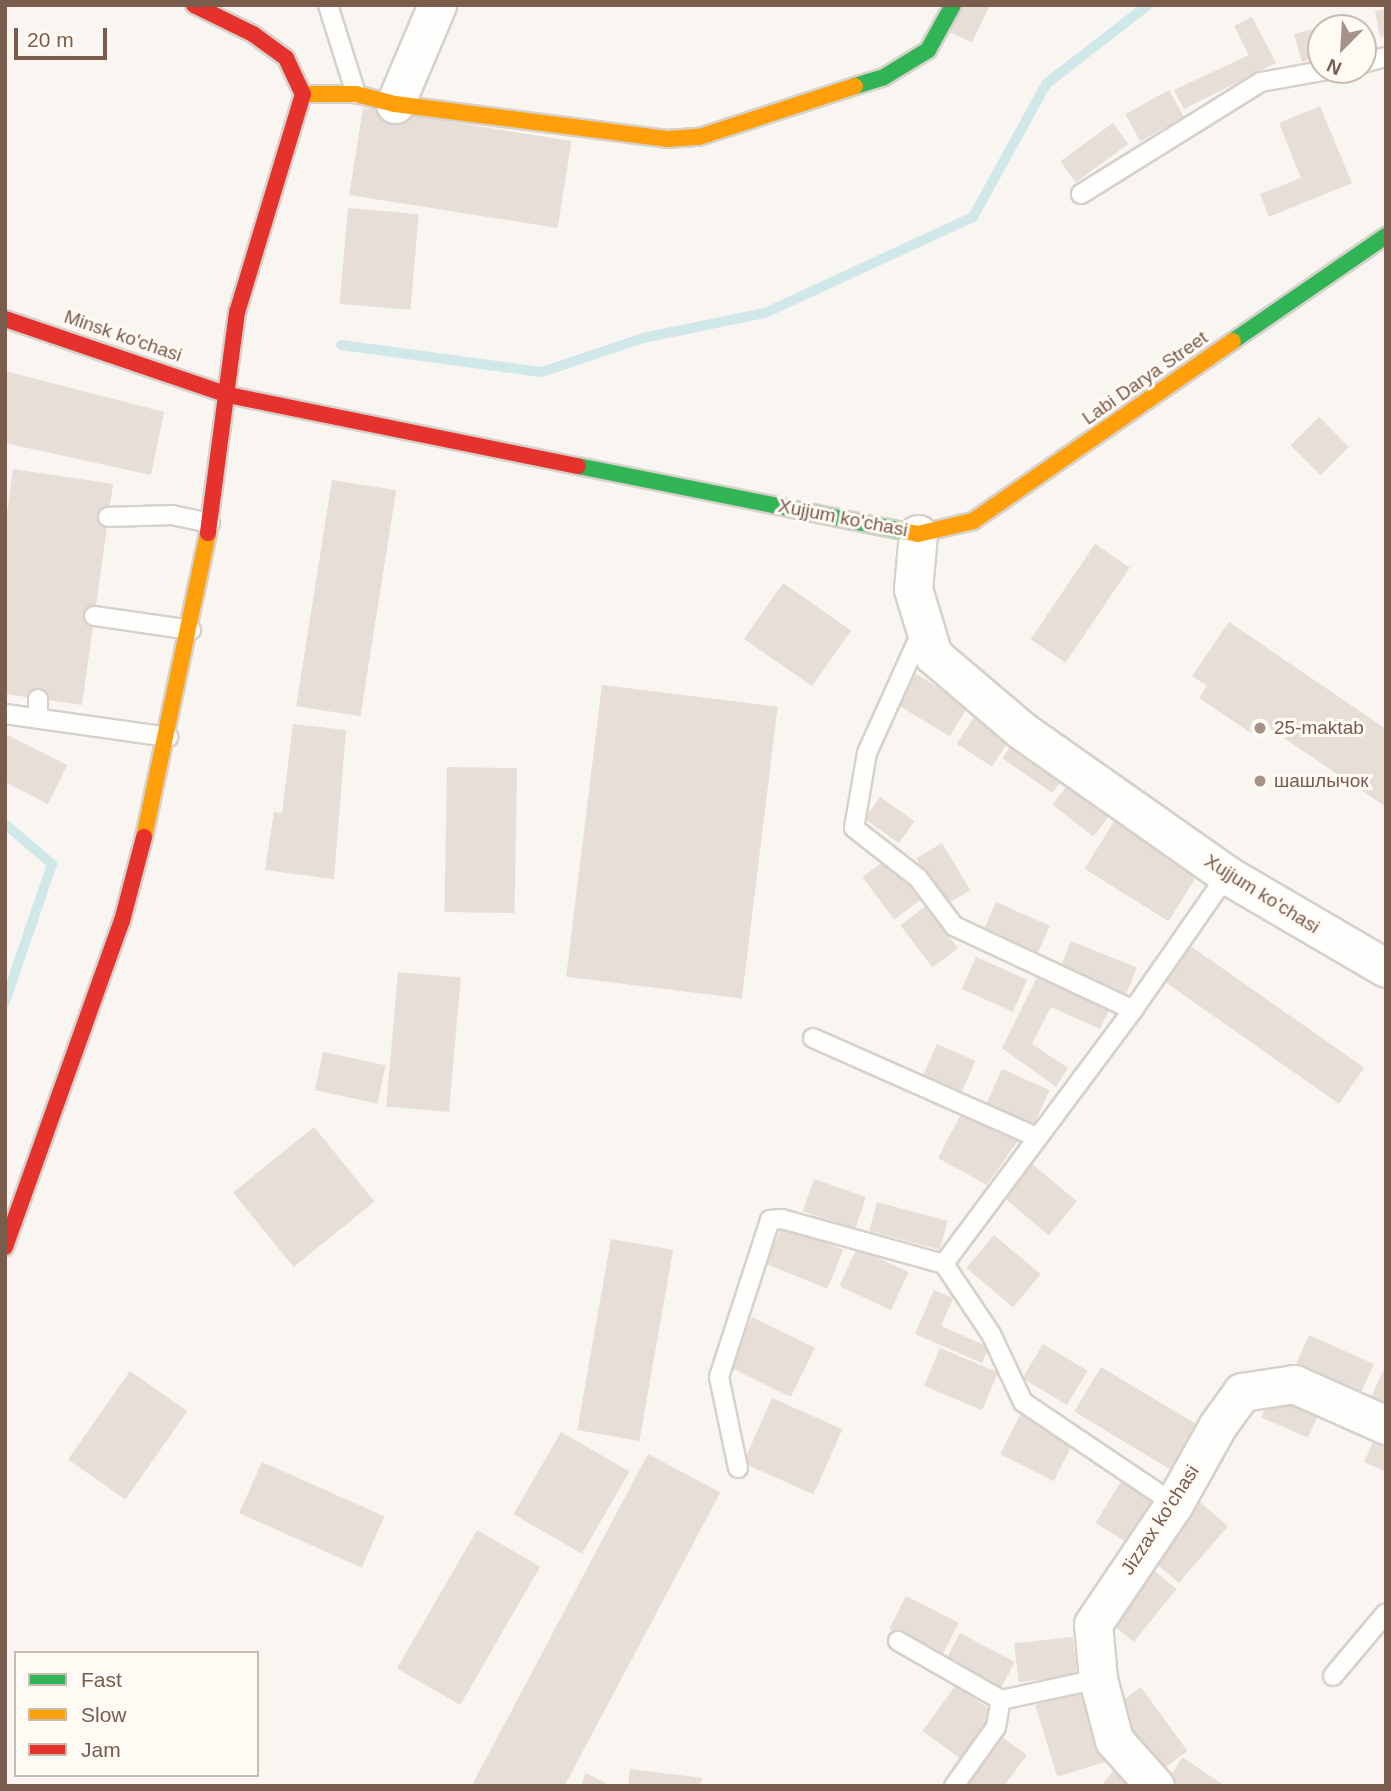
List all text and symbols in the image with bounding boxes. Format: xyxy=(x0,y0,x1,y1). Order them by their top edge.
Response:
scale bar xyxy=(18,14,110,58)
north arrow xyxy=(1307,14,1377,84)
text: 20 m xyxy=(27,28,74,51)
text: N xyxy=(1324,54,1345,79)
street label: Minsk ko'chasi xyxy=(61,305,185,367)
street label: Labi Darya Street xyxy=(1078,326,1212,430)
street label: Xujjum ko'chasi xyxy=(776,494,910,542)
place label: 25-maktab xyxy=(1274,717,1364,739)
marker: 25-maktab xyxy=(1252,720,1268,736)
place label: шашлычок xyxy=(1274,770,1369,792)
marker: шашлычок xyxy=(1252,773,1268,789)
street label: Xujjum ko'chasi xyxy=(1200,850,1324,938)
street label: Jizzax ko'chasi xyxy=(1116,1461,1204,1579)
legend xyxy=(14,1651,259,1777)
text: Fast xyxy=(81,1668,122,1691)
text: Slow xyxy=(81,1703,127,1726)
text: Jam xyxy=(81,1738,121,1761)

